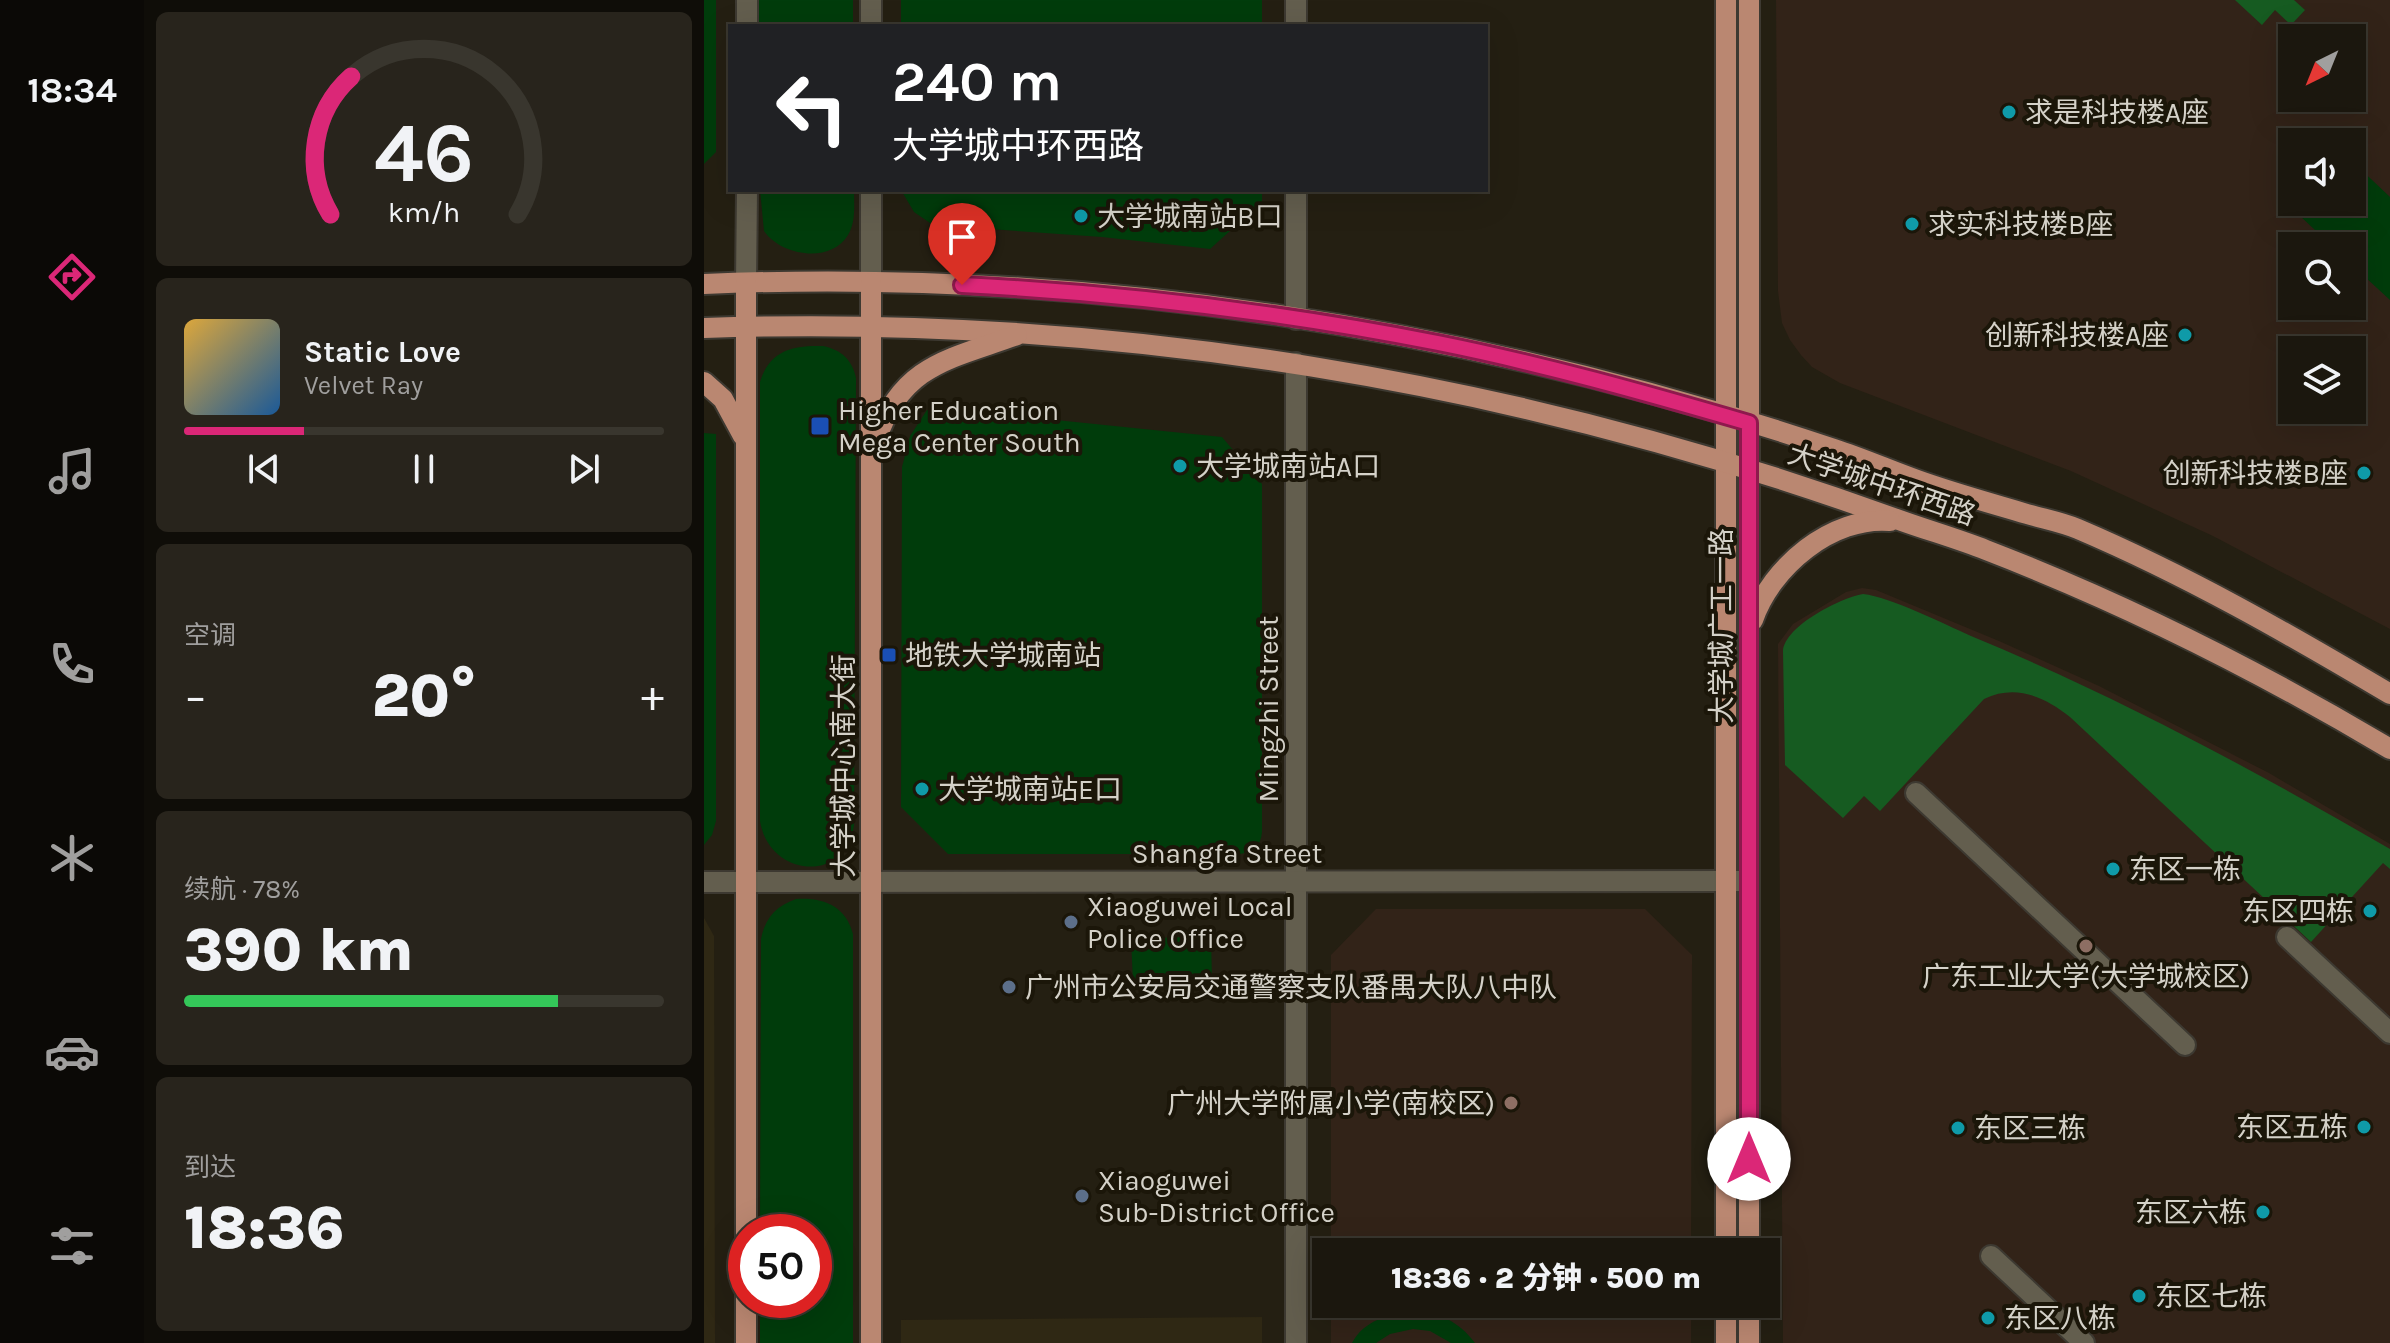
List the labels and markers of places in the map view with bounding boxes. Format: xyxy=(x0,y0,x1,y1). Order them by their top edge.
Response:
place label: 求是科技楼A座 xyxy=(2025,96,2209,129)
marker: 求是科技楼A座 xyxy=(2000,103,2018,121)
place label: 大学城南站B口 xyxy=(1097,200,1282,233)
pin xyxy=(928,203,996,285)
marker: 大学城南站B口 xyxy=(1072,207,1090,225)
place label: 求实科技楼B座 xyxy=(1928,208,2113,241)
marker: 求实科技楼B座 xyxy=(1903,215,1921,233)
place label: 创新科技楼A座 xyxy=(1985,319,2169,352)
marker: 创新科技楼A座 xyxy=(2176,326,2194,344)
place label: Higher Education Mega Center South xyxy=(838,394,1081,459)
marker: Higher Education Mega Center South xyxy=(809,415,831,437)
place label: 大学城南站A口 xyxy=(1196,450,1380,483)
marker: 大学城南站A口 xyxy=(1171,457,1189,475)
place label: 创新科技楼B座 xyxy=(2163,457,2348,490)
marker: 创新科技楼B座 xyxy=(2355,464,2373,482)
place label: 地铁大学城南站 xyxy=(905,639,1101,672)
marker: 地铁大学城南站 xyxy=(880,646,898,664)
place label: 大学城南站E口 xyxy=(938,773,1122,806)
marker: 大学城南站E口 xyxy=(913,780,931,798)
place label: 东区一栋 xyxy=(2129,853,2241,886)
marker: 东区一栋 xyxy=(2104,860,2122,878)
place label: Xiaoguwei Local Police Office xyxy=(1087,890,1293,955)
place label: 东区四栋 xyxy=(2242,895,2354,928)
marker: 东区四栋 xyxy=(2361,902,2379,920)
marker: Xiaoguwei Local Police Office xyxy=(1062,913,1080,931)
marker: 广东工业大学(大学城校区) xyxy=(2077,937,2095,955)
place label: 广东工业大学(大学城校区) xyxy=(1922,960,2250,993)
place label: 广州市公安局交通警察支队番禺大队八中队 xyxy=(1025,971,1557,1004)
marker: 广州市公安局交通警察支队番禺大队八中队 xyxy=(1000,978,1018,996)
place label: 广州大学附属小学(南校区) xyxy=(1167,1087,1495,1120)
marker: 广州大学附属小学(南校区) xyxy=(1502,1094,1520,1112)
place label: 东区五栋 xyxy=(2236,1111,2348,1144)
place label: 东区三栋 xyxy=(1974,1112,2086,1145)
marker: 东区五栋 xyxy=(2355,1118,2373,1136)
marker: 东区三栋 xyxy=(1949,1119,1967,1137)
place label: Xiaoguwei Sub-District Office xyxy=(1098,1164,1335,1229)
marker: Xiaoguwei Sub-District Office xyxy=(1073,1187,1091,1205)
place label: 东区六栋 xyxy=(2135,1196,2247,1229)
marker: 东区六栋 xyxy=(2254,1203,2272,1221)
place label: 东区七栋 xyxy=(2155,1280,2267,1313)
marker: 东区七栋 xyxy=(2130,1287,2148,1305)
place label: 东区八栋 xyxy=(2004,1302,2116,1335)
marker: 东区八栋 xyxy=(1979,1309,1997,1327)

